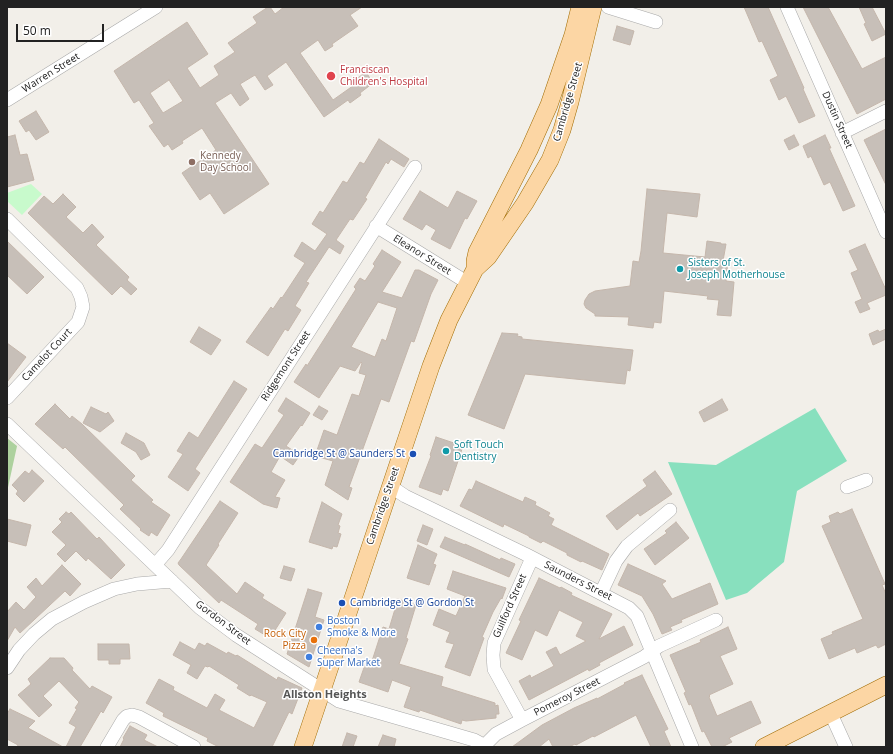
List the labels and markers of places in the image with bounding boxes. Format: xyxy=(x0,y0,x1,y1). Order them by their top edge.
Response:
place label: Franciscan Children's Hospital xyxy=(340,64,427,88)
marker: Franciscan Children's Hospital xyxy=(325,70,337,82)
place label: Kennedy Day School xyxy=(200,150,251,174)
marker: Kennedy Day School xyxy=(187,157,197,167)
place label: Sisters of St. Joseph Motherhouse xyxy=(688,257,785,280)
marker: Sisters of St. Joseph Motherhouse xyxy=(675,264,685,274)
place label: Soft Touch Dentistry xyxy=(454,439,504,462)
marker: Soft Touch Dentistry xyxy=(441,446,451,456)
place label: Cambridge St @ Saunders St xyxy=(273,448,405,460)
marker: Cambridge St @ Saunders St xyxy=(408,449,418,459)
place label: Cambridge St @ Gordon St xyxy=(350,597,474,609)
marker: Cambridge St @ Gordon St xyxy=(337,598,347,608)
place label: Boston Smoke & More xyxy=(327,615,396,638)
marker: Boston Smoke & More xyxy=(314,622,324,632)
place label: Rock City Pizza xyxy=(264,628,306,652)
marker: Rock City Pizza xyxy=(309,635,319,645)
place label: Cheema's Super Market xyxy=(317,645,380,668)
marker: Cheema's Super Market xyxy=(304,652,314,662)

